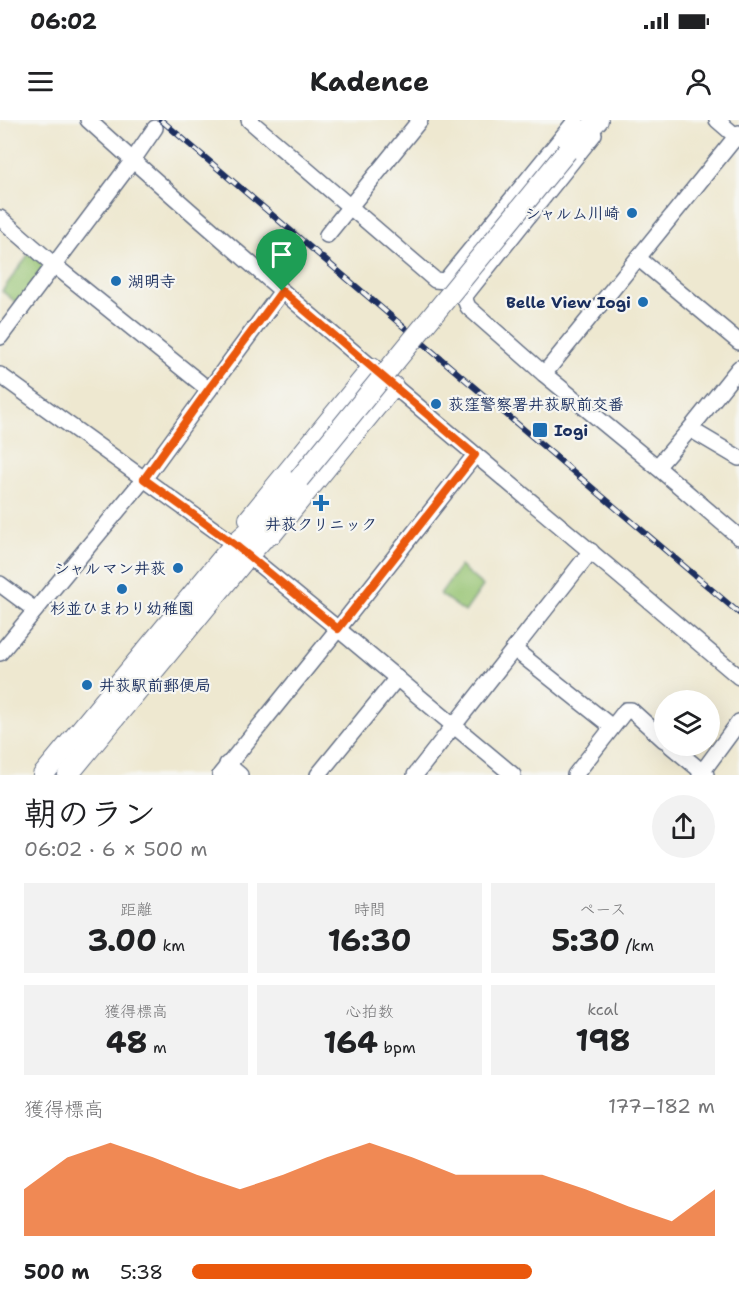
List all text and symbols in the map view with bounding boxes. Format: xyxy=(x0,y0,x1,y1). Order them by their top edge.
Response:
text: 06:02 xyxy=(30,7,97,36)
text: Kadence xyxy=(310,63,429,100)
icon: menu xyxy=(24,65,57,98)
icon: person xyxy=(682,65,715,98)
place label: シャルム川崎 xyxy=(525,203,620,224)
marker: シャルム川崎 xyxy=(625,206,639,220)
pin xyxy=(256,229,307,291)
icon: arrive xyxy=(265,238,298,271)
place label: 湖明寺 xyxy=(128,271,176,292)
marker: 湖明寺 xyxy=(109,274,123,288)
place label: Belle View Iogi xyxy=(506,292,631,313)
marker: Belle View Iogi xyxy=(636,295,650,309)
place label: 荻窪警察署井荻駅前交番 xyxy=(448,394,624,415)
marker: 荻窪警察署井荻駅前交番 xyxy=(429,397,443,411)
place label: Iogi xyxy=(554,420,588,441)
marker: Iogi xyxy=(531,421,549,439)
marker: 井荻クリニック xyxy=(312,494,330,512)
place label: 井荻クリニック xyxy=(265,514,377,535)
place label: シャルマン井荻 xyxy=(54,558,166,579)
marker: シャルマン井荻 xyxy=(171,561,185,575)
marker: 杉並ひまわり幼稚園 xyxy=(115,582,129,596)
place label: 杉並ひまわり幼稚園 xyxy=(50,598,194,619)
place label: 井荻駅前郵便局 xyxy=(99,675,211,696)
marker: 井荻駅前郵便局 xyxy=(80,678,94,692)
map controls xyxy=(654,690,720,756)
button: layers xyxy=(654,690,720,756)
text: 朝のラン xyxy=(24,791,156,836)
button: share xyxy=(652,795,715,858)
text: 06:02 · 6 × 500 m xyxy=(24,836,207,862)
text: 距離 xyxy=(120,899,152,920)
text: 時間 xyxy=(353,899,386,920)
text: ペース xyxy=(579,899,626,920)
text: 3.00 xyxy=(87,920,157,961)
text: 16:30 xyxy=(327,920,412,961)
text: 5:30 xyxy=(551,920,620,961)
text: km xyxy=(157,935,185,956)
text: /km xyxy=(620,935,654,956)
text: kcal xyxy=(587,999,618,1020)
text: 獲得標高 xyxy=(104,1001,168,1022)
text: 心拍数 xyxy=(345,1001,394,1022)
text: 198 xyxy=(575,1020,630,1061)
text: 48 xyxy=(106,1022,147,1063)
text: 164 xyxy=(323,1022,378,1063)
text: m xyxy=(147,1037,167,1058)
text: bpm xyxy=(378,1037,416,1058)
text: 177–182 m xyxy=(608,1093,715,1119)
text: 獲得標高 xyxy=(24,1096,104,1122)
text: 500 m xyxy=(24,1259,90,1285)
text: 5:38 xyxy=(120,1259,163,1285)

